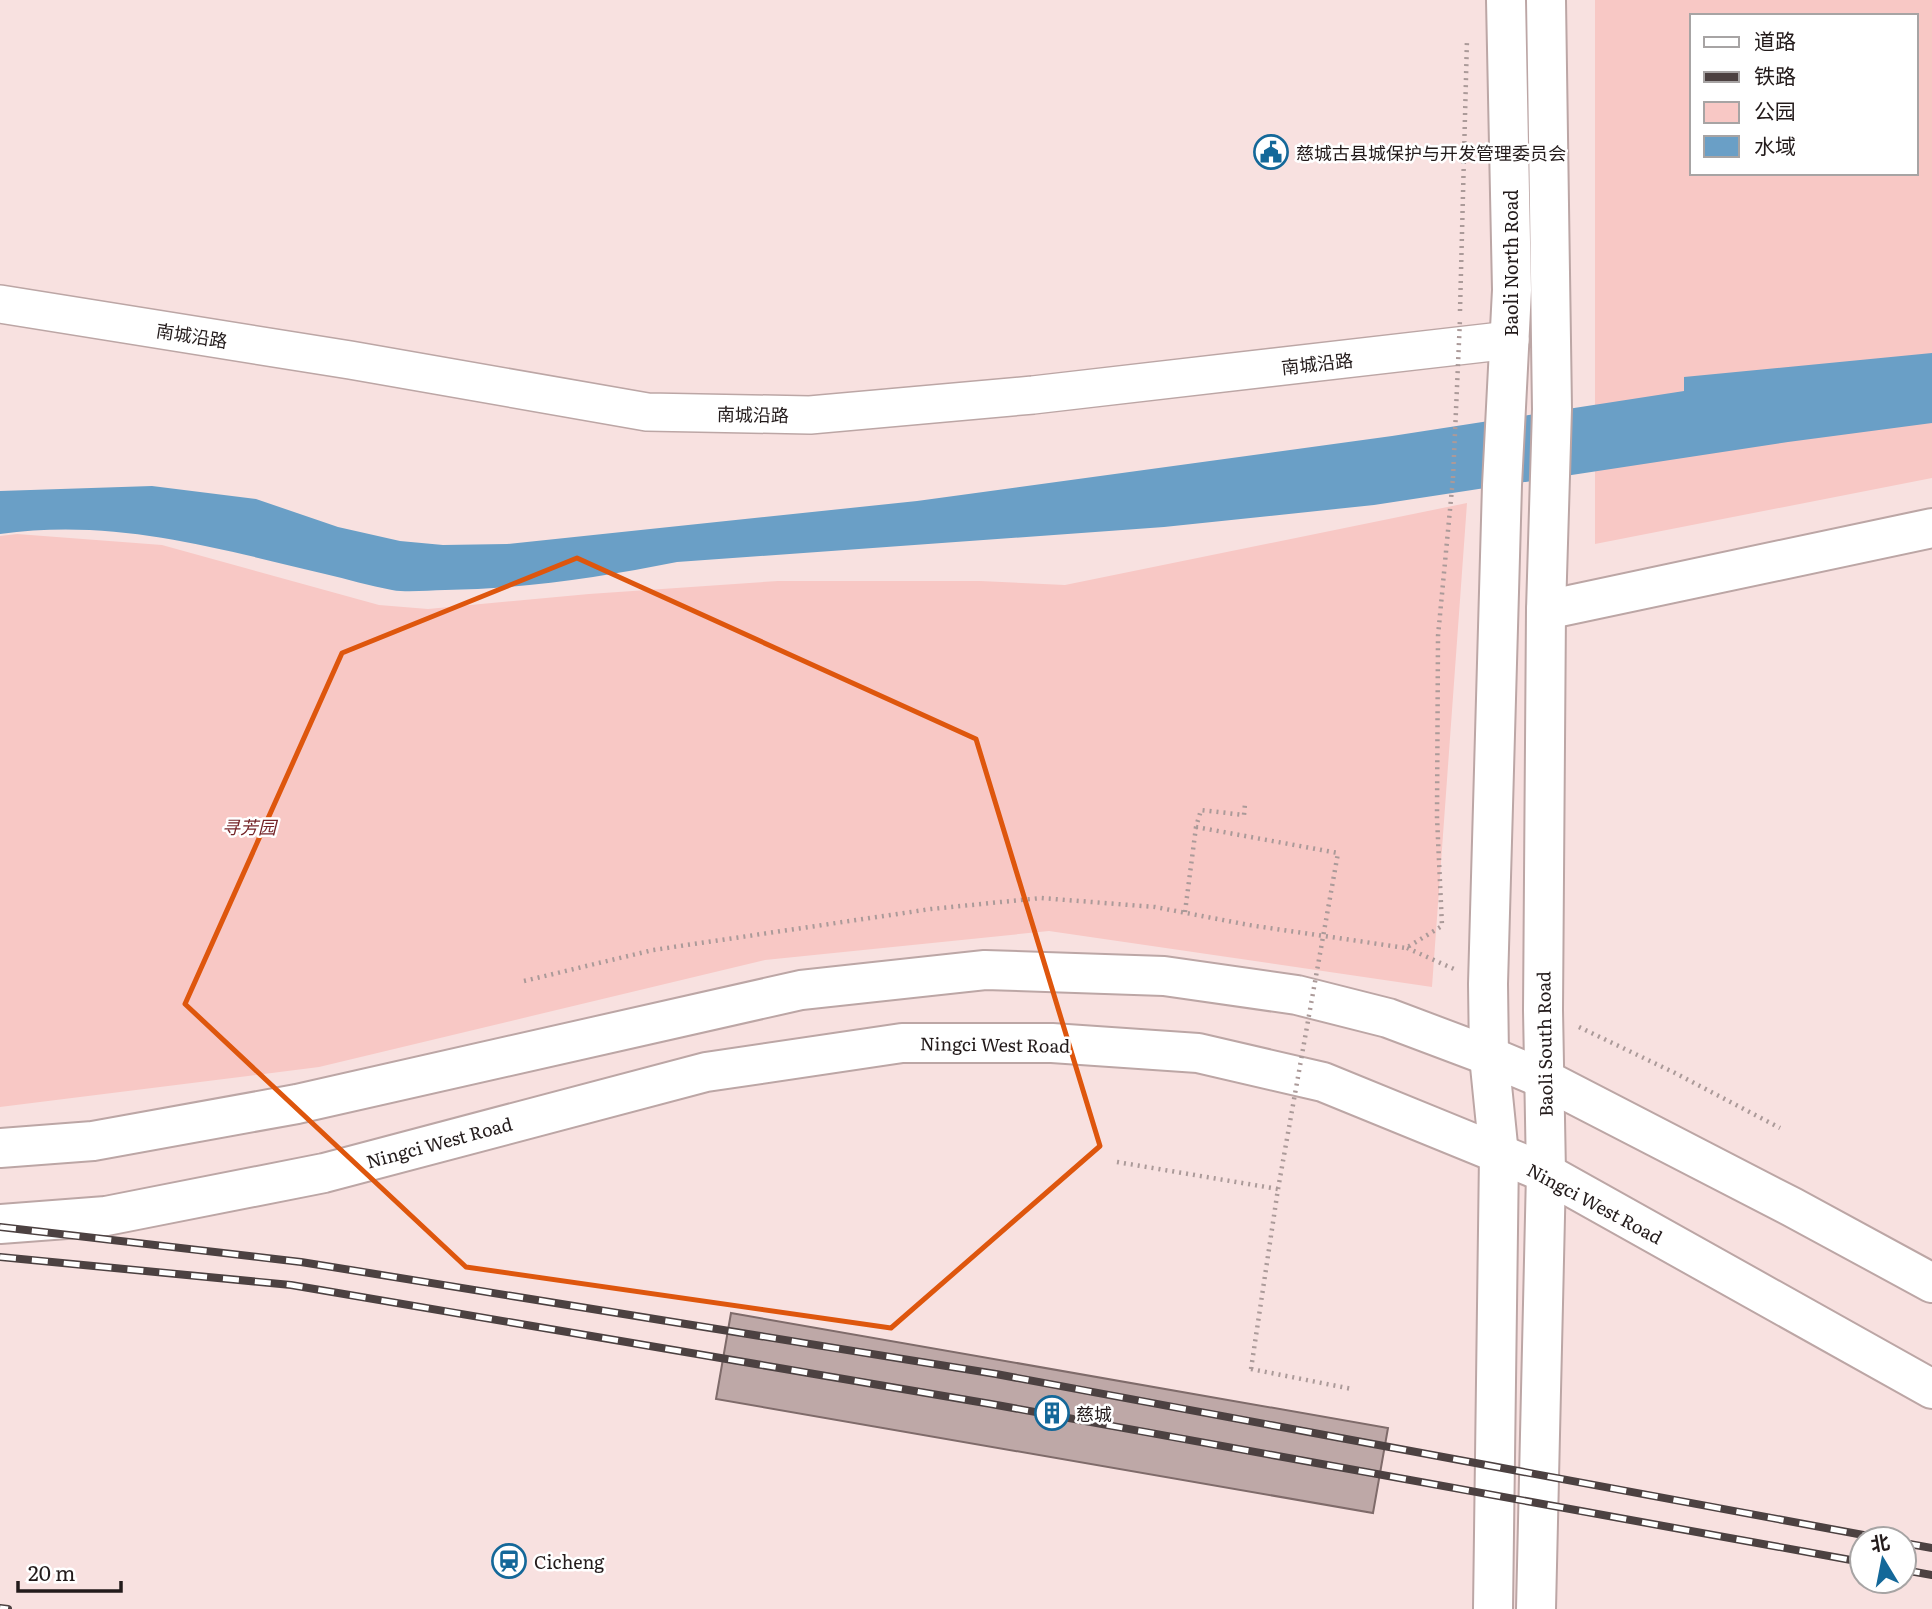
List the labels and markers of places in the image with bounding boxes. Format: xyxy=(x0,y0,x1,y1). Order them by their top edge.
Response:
public building icon: 慈城古县城保护与开发管理委员会 xyxy=(1252,133,1290,171)
place label: 慈城古县城保护与开发管理委员会 xyxy=(1296,139,1566,166)
building icon: 慈城 xyxy=(1033,1394,1071,1432)
place label: 慈城 xyxy=(1076,1400,1112,1427)
station icon: Cicheng xyxy=(490,1542,528,1580)
place label: Cicheng xyxy=(534,1548,605,1575)

